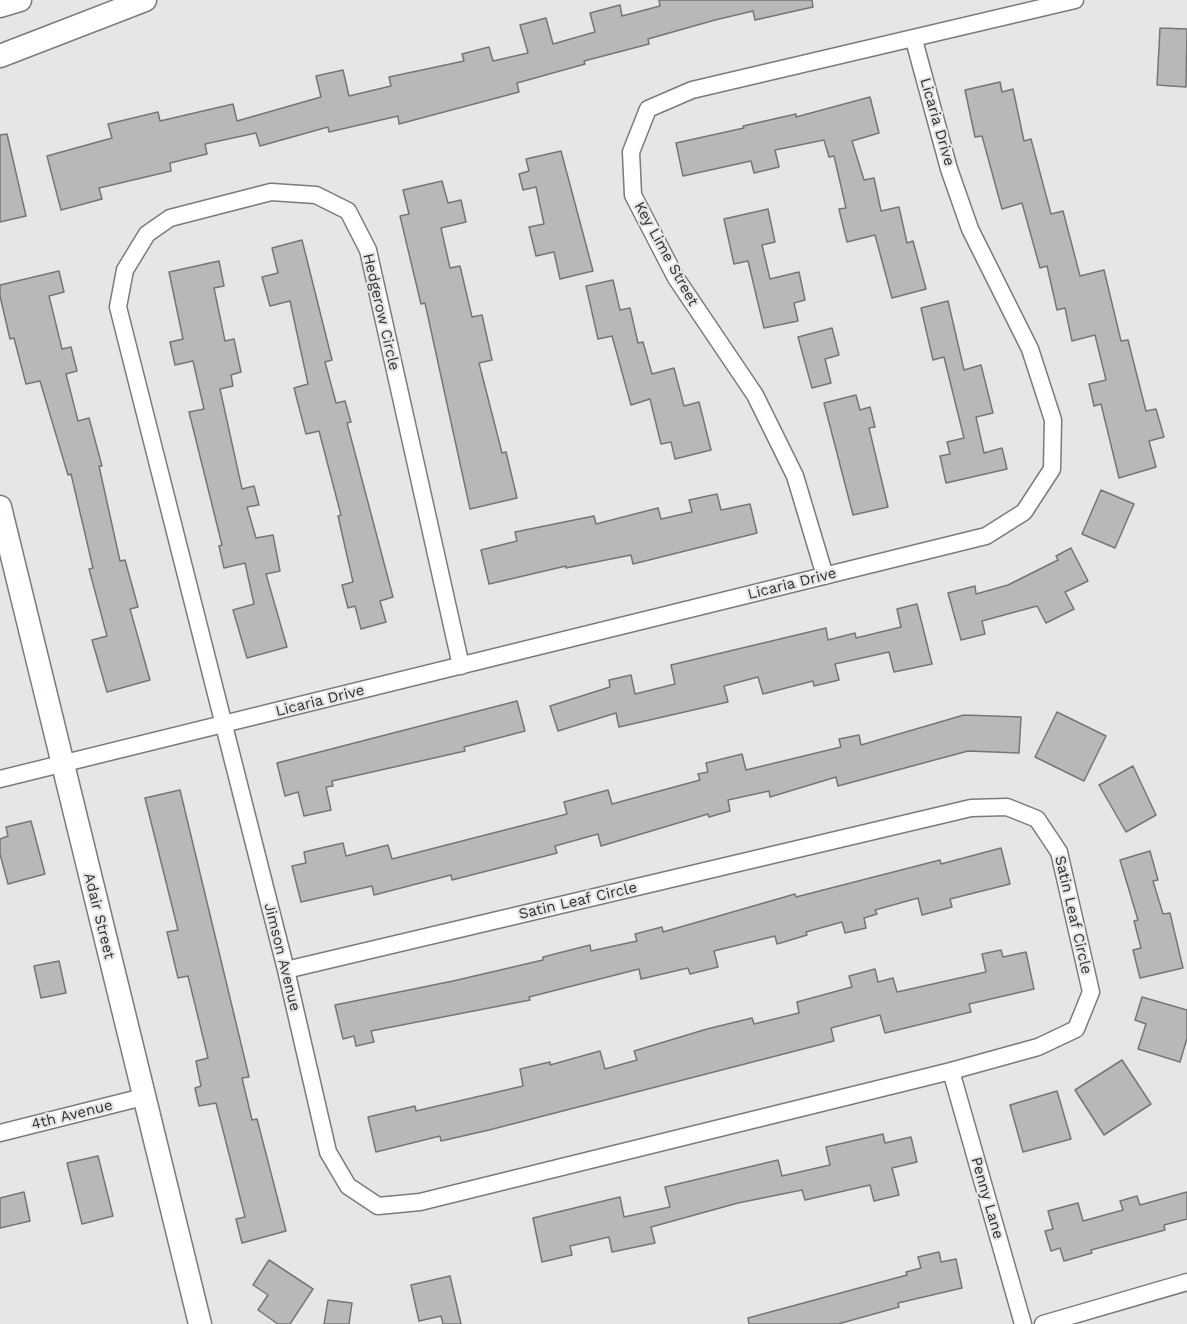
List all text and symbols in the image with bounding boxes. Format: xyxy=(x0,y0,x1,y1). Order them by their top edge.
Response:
street label: Licaria Drive xyxy=(916,76,958,168)
street label: Key Lime Street xyxy=(630,199,702,309)
street label: Hedgerow Circle xyxy=(359,252,403,372)
street label: Licaria Drive xyxy=(746,564,838,604)
street label: Licaria Drive xyxy=(274,681,366,721)
street label: Satin Leaf Circle xyxy=(1051,854,1095,976)
street label: Adair Street xyxy=(80,871,118,961)
street label: Satin Leaf Circle xyxy=(517,879,639,923)
street label: Jimson Avenue xyxy=(260,901,304,1013)
street label: 4th Avenue xyxy=(30,1096,114,1134)
street label: Penny Lane xyxy=(967,1155,1007,1241)

